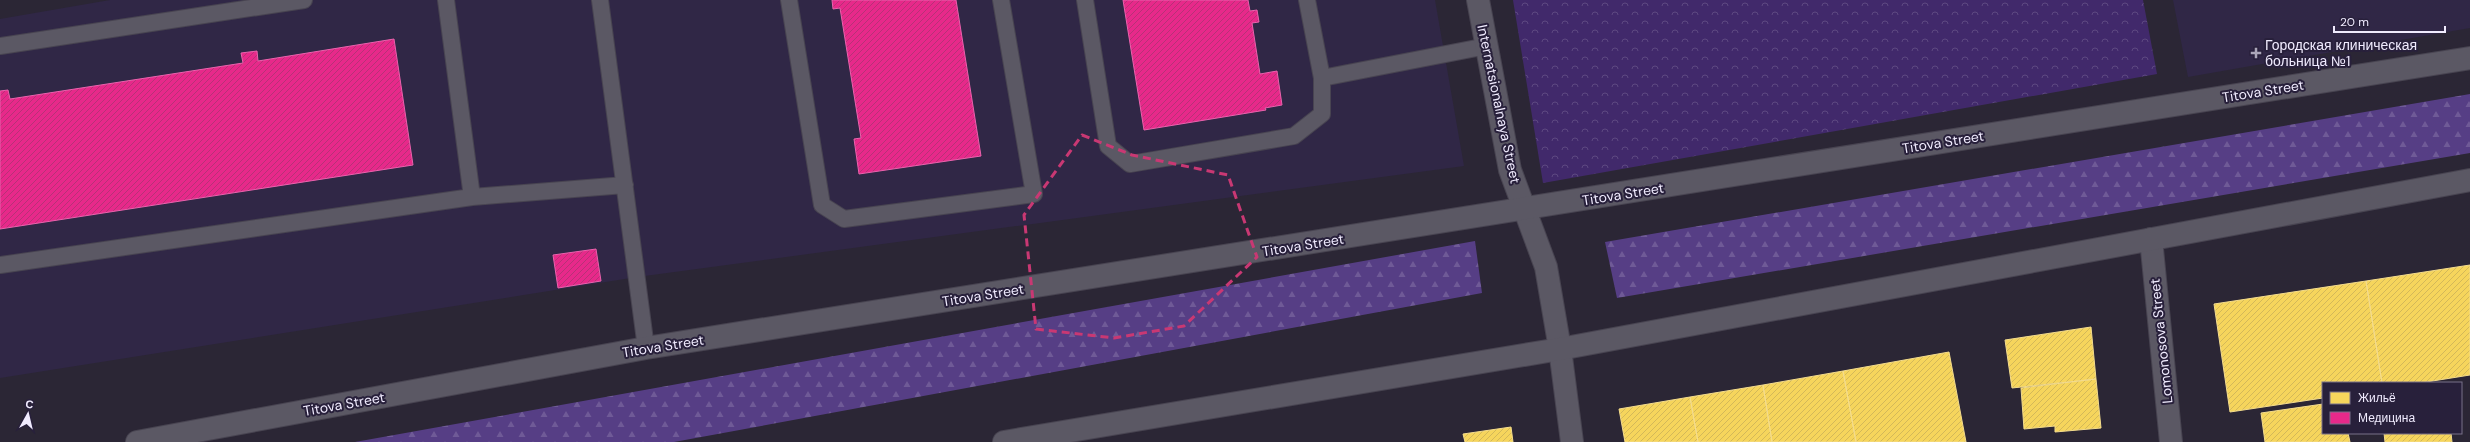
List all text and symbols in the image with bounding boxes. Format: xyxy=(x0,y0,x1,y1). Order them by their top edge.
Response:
scale bar xyxy=(2334,8,2445,34)
text: 20 m xyxy=(2340,14,2369,30)
street label: Internatsionalnaya Street xyxy=(1473,23,1525,185)
place label: Городская клиническая больница №1 xyxy=(2265,36,2417,70)
marker: Городская клиническая больница №1 xyxy=(2250,47,2262,59)
street label: Titova Street xyxy=(2221,76,2305,106)
street label: Titova Street xyxy=(1901,127,1985,157)
street label: Titova Street xyxy=(1581,179,1665,209)
street label: Titova Street xyxy=(1261,230,1345,260)
street label: Lomonosova Street xyxy=(2145,278,2177,404)
street label: Titova Street xyxy=(941,280,1025,310)
street label: Titova Street xyxy=(621,331,705,361)
legend xyxy=(2322,382,2462,434)
street label: Titova Street xyxy=(302,388,386,420)
text: Жильё xyxy=(2358,390,2396,406)
north arrow xyxy=(8,394,48,434)
text: С xyxy=(24,397,34,412)
text: Медицина xyxy=(2358,410,2415,426)

